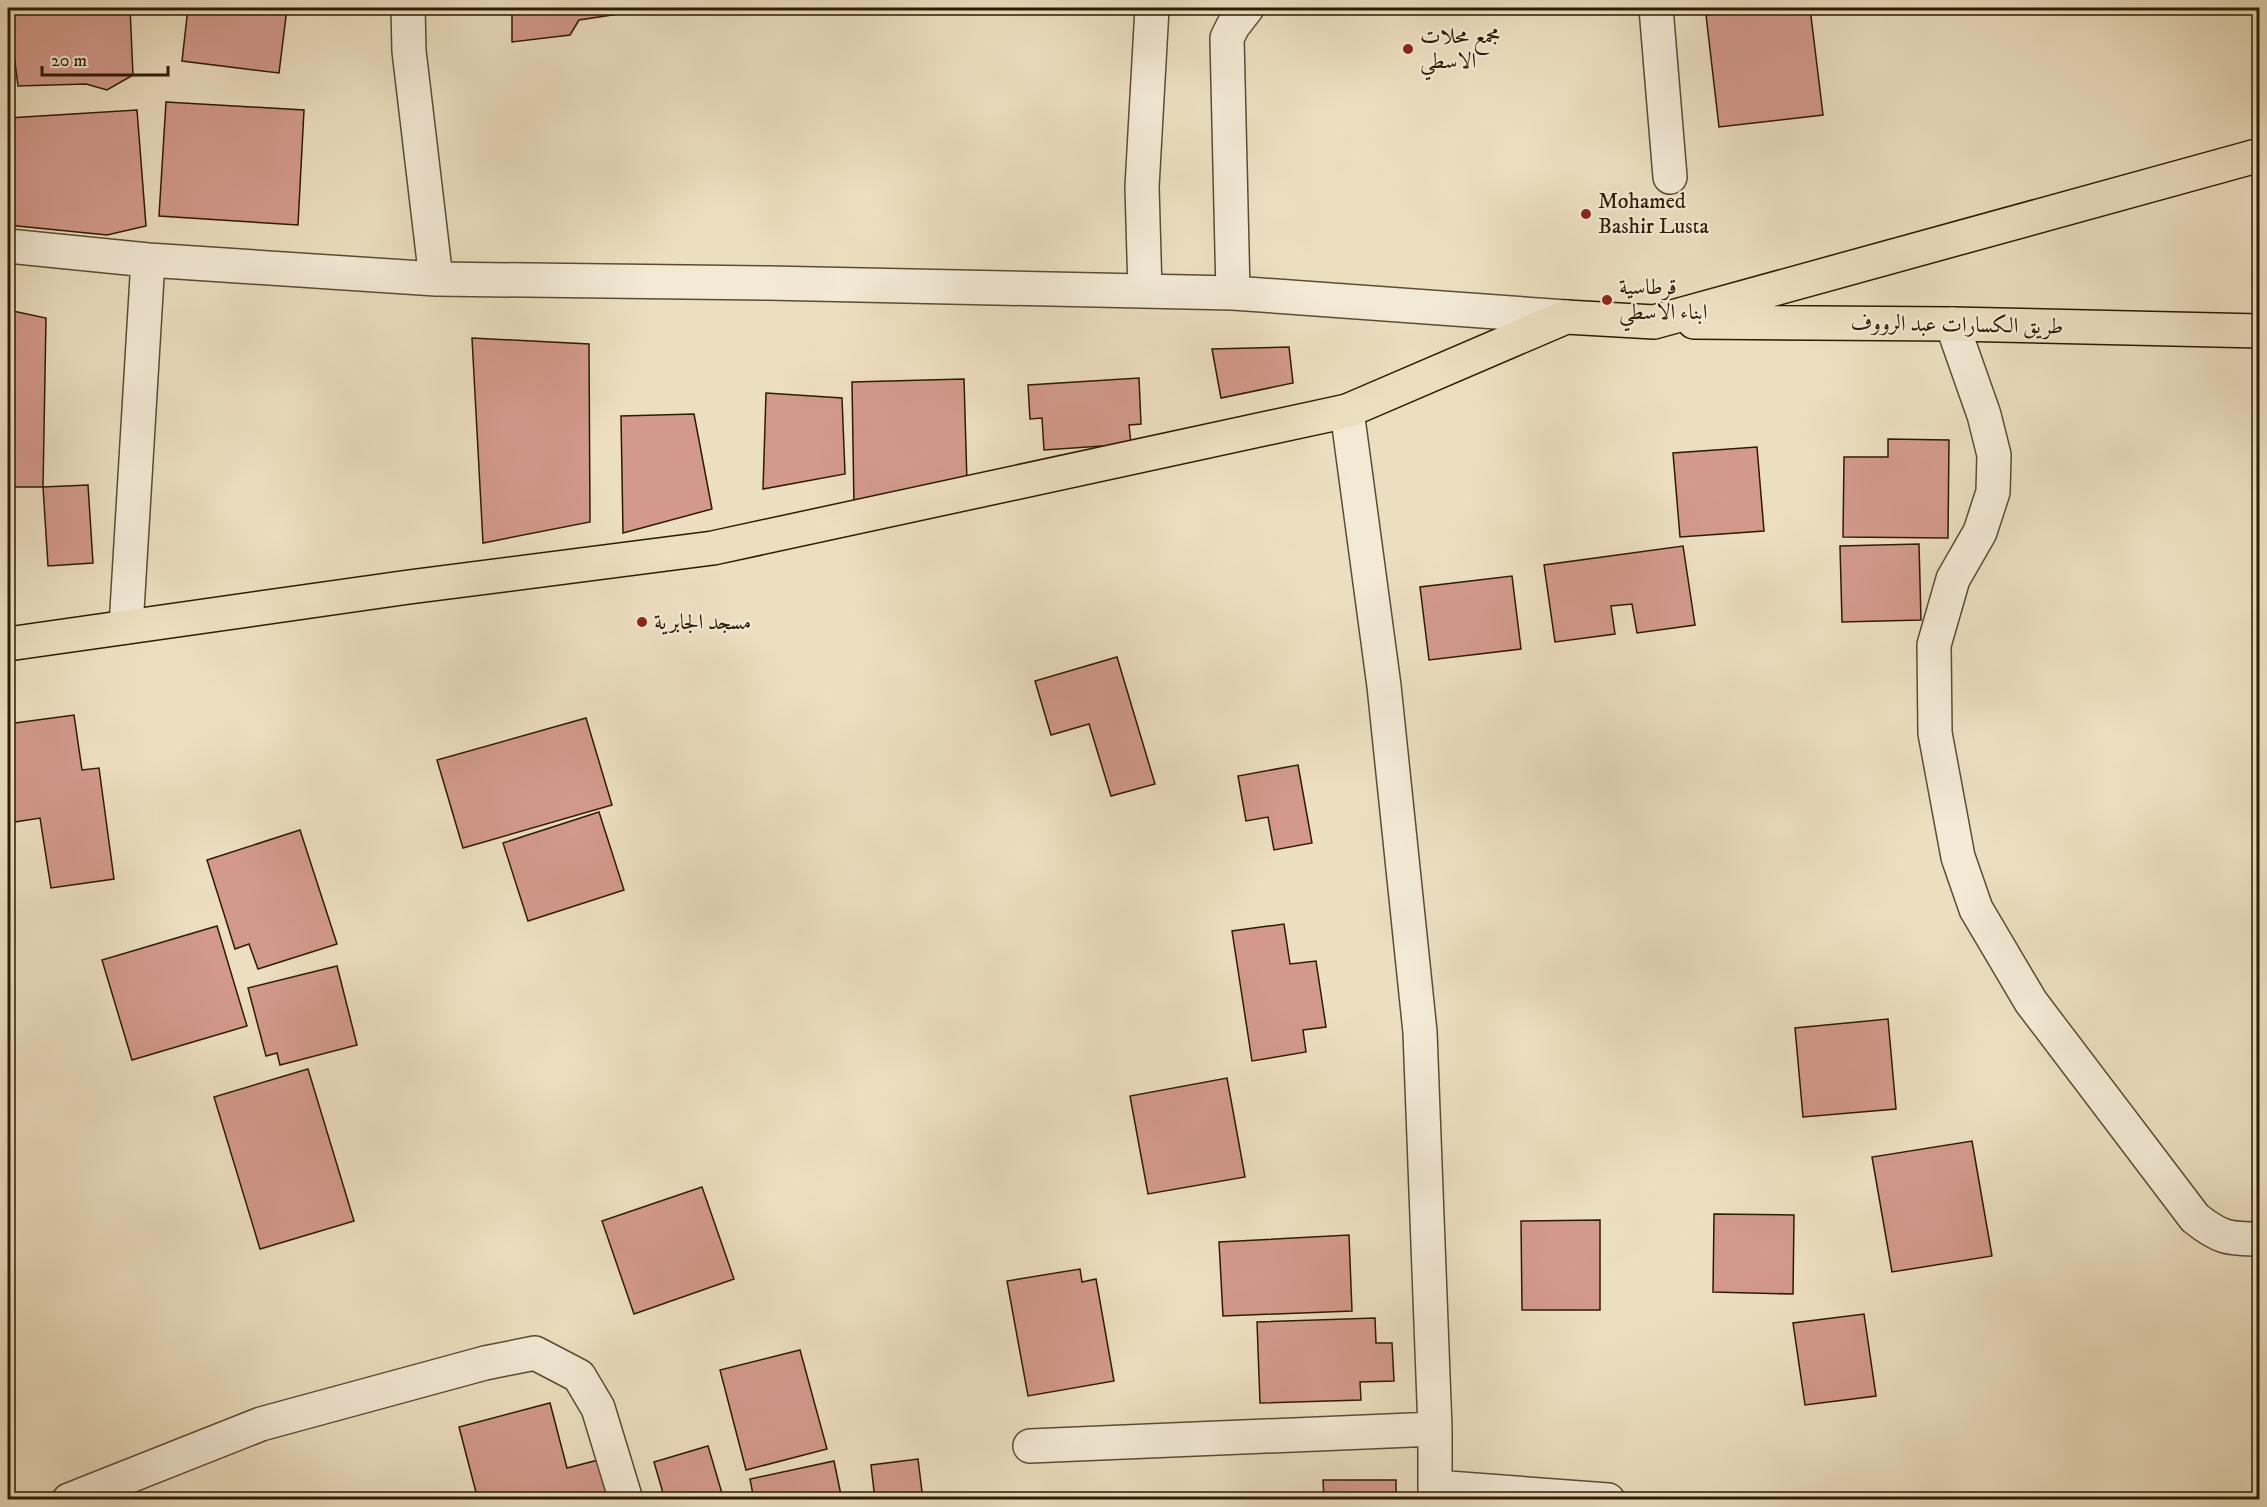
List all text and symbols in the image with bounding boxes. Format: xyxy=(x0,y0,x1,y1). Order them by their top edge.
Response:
place label: مجمع محلات الاسطي xyxy=(1420,23,1501,81)
scale bar xyxy=(42,39,168,77)
marker: مجمع محلات الاسطي xyxy=(1401,42,1415,56)
text: 20 m xyxy=(51,50,87,72)
place label: Mohamed Bashir Lusta xyxy=(1598,188,1710,240)
marker: Mohamed Bashir Lusta xyxy=(1579,207,1593,221)
place label: قرطاسية ابناء الاسطي xyxy=(1619,274,1707,332)
marker: قرطاسية ابناء الاسطي xyxy=(1600,293,1614,307)
street label: طريق الكسارات عبد الرووف xyxy=(1850,310,2064,340)
place label: مسجد الجابرية xyxy=(654,609,751,636)
marker: مسجد الجابرية xyxy=(635,615,649,629)

